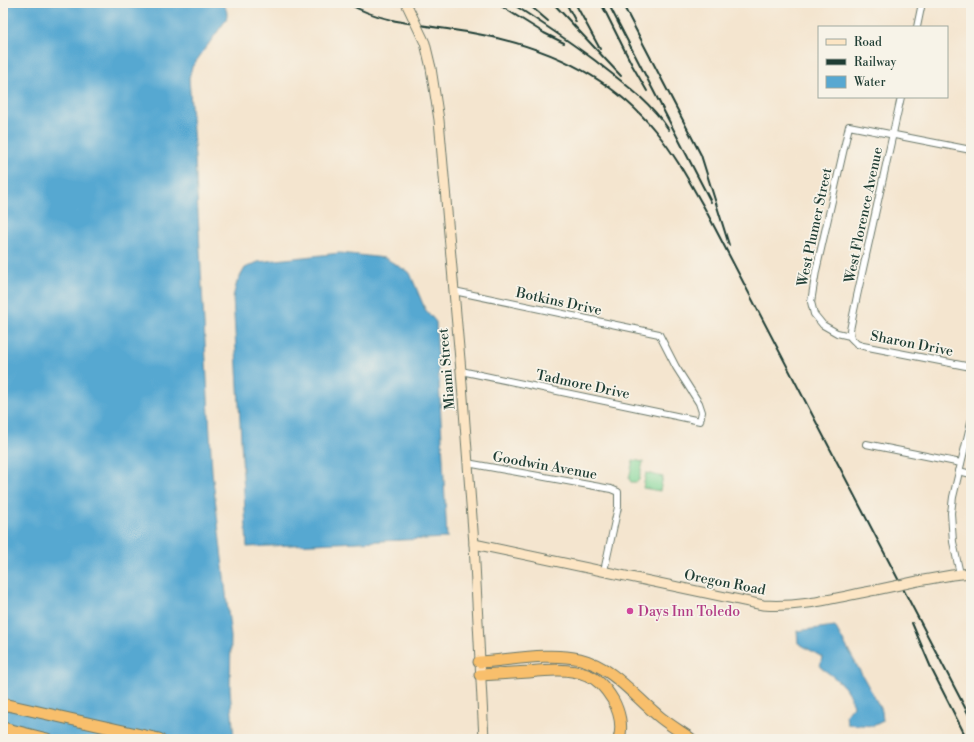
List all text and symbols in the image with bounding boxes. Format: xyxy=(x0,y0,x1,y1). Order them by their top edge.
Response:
legend xyxy=(818,26,948,98)
text: Road xyxy=(854,35,882,50)
text: Railway xyxy=(854,55,896,70)
text: Water xyxy=(853,75,886,90)
street label: West Florence Avenue xyxy=(841,146,887,286)
street label: West Plumer Street xyxy=(793,166,836,289)
street label: Botkins Drive xyxy=(513,284,603,320)
street label: Miami Street xyxy=(434,327,460,410)
street label: Sharon Drive xyxy=(869,327,955,361)
street label: Tadmore Drive xyxy=(534,366,631,404)
street label: Goodwin Avenue xyxy=(491,448,598,484)
street label: Oregon Road xyxy=(682,566,767,600)
place label: Days Inn Toledo xyxy=(638,603,740,621)
marker: Days Inn Toledo xyxy=(625,606,635,616)

